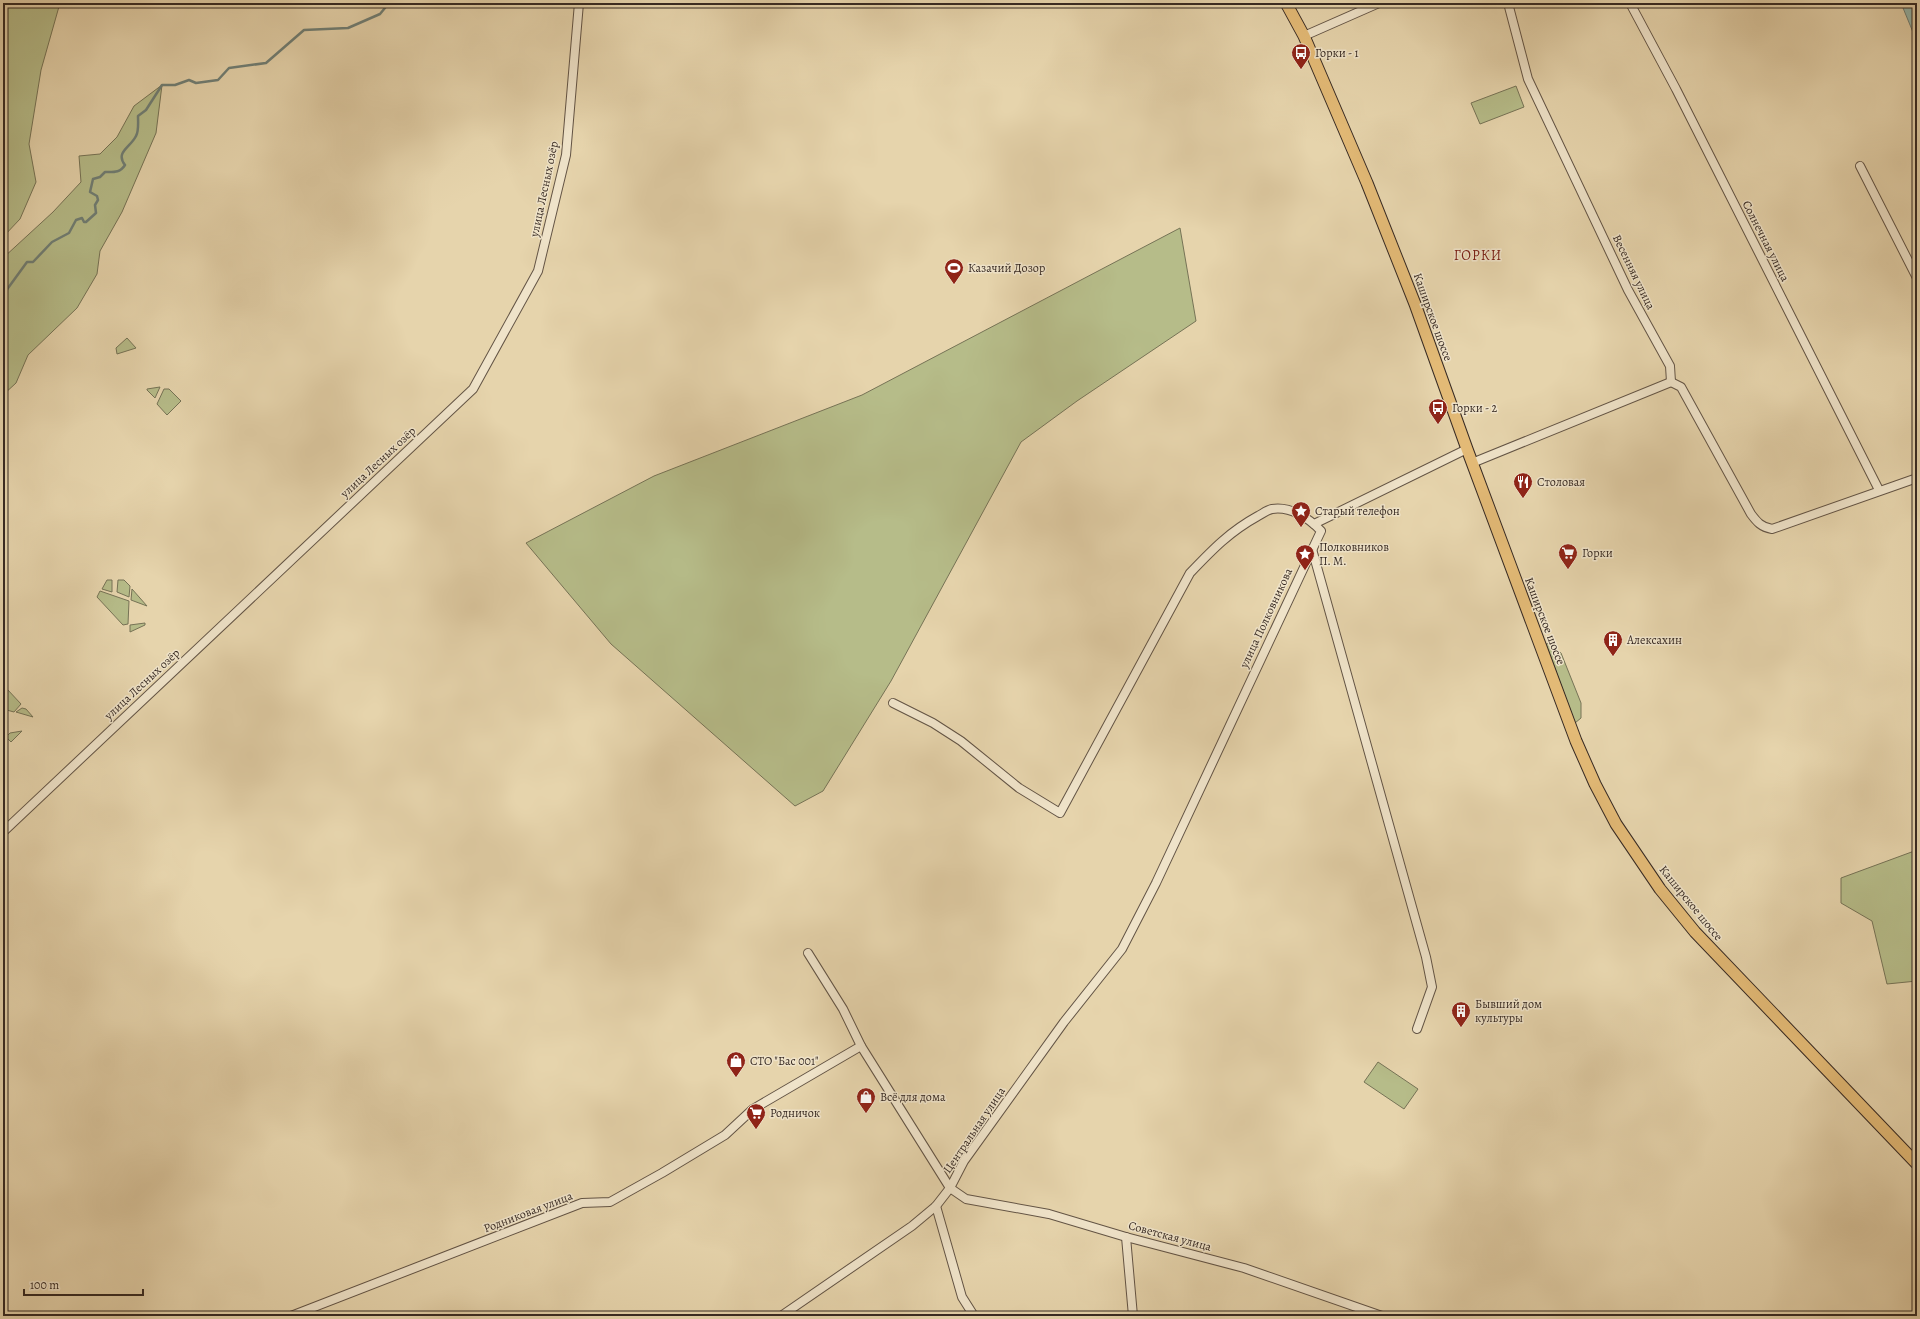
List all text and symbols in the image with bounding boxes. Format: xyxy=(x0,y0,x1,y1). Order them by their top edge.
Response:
bus stop icon: Горки - 1 xyxy=(1290,42,1312,70)
place label: Горки - 1 xyxy=(1315,45,1359,61)
street label: улица Лесных озёр xyxy=(526,140,562,239)
street label: Солнечная улица xyxy=(1739,198,1794,285)
street label: Весенняя улица xyxy=(1609,232,1659,313)
district label: ГОРКИ xyxy=(1454,246,1502,265)
sports icon: Казачий Дозор xyxy=(943,257,965,285)
place label: Казачий Дозор xyxy=(968,260,1045,276)
street label: Каширское шоссе xyxy=(1410,271,1456,363)
bus stop icon: Горки - 2 xyxy=(1427,397,1449,425)
place label: Горки - 2 xyxy=(1452,400,1498,416)
street label: улица Лесных озёр xyxy=(336,423,419,502)
restaurant icon: Столовая xyxy=(1512,471,1534,499)
place label: Столовая xyxy=(1537,474,1585,490)
place icon: Старый телефон xyxy=(1290,500,1312,528)
place label: Старый телефон xyxy=(1315,503,1400,519)
place label: Полковников П. М. xyxy=(1319,539,1389,569)
supermarket icon: Горки xyxy=(1557,542,1579,570)
place icon: Полковников П. М. xyxy=(1294,543,1316,571)
place label: Горки xyxy=(1582,545,1613,561)
street label: улица Полковникова xyxy=(1235,565,1296,671)
street label: Каширское шоссе xyxy=(1521,575,1569,667)
building icon: Алексахин xyxy=(1602,629,1624,657)
place label: Алексахин xyxy=(1626,632,1682,648)
street label: улица Лесных озёр xyxy=(100,645,183,724)
street label: Каширское шоссе xyxy=(1656,862,1726,944)
place label: Бывший дом культуры xyxy=(1475,996,1542,1026)
building icon: Бывший дом культуры xyxy=(1450,1000,1472,1028)
shop icon: СТО "Бас 001" xyxy=(725,1050,747,1078)
place label: СТО "Бас 001" xyxy=(750,1053,819,1069)
street label: Центральная улица xyxy=(939,1083,1009,1176)
shop icon: Всё для дома xyxy=(855,1086,877,1114)
place label: Всё для дома xyxy=(880,1089,946,1105)
supermarket icon: Родничок xyxy=(745,1102,767,1130)
place label: Родничок xyxy=(770,1105,820,1121)
street label: Родниковая улица xyxy=(481,1187,575,1236)
street label: Советская улица xyxy=(1127,1217,1214,1255)
scale bar xyxy=(24,1271,143,1297)
text: 100 m xyxy=(30,1277,59,1293)

